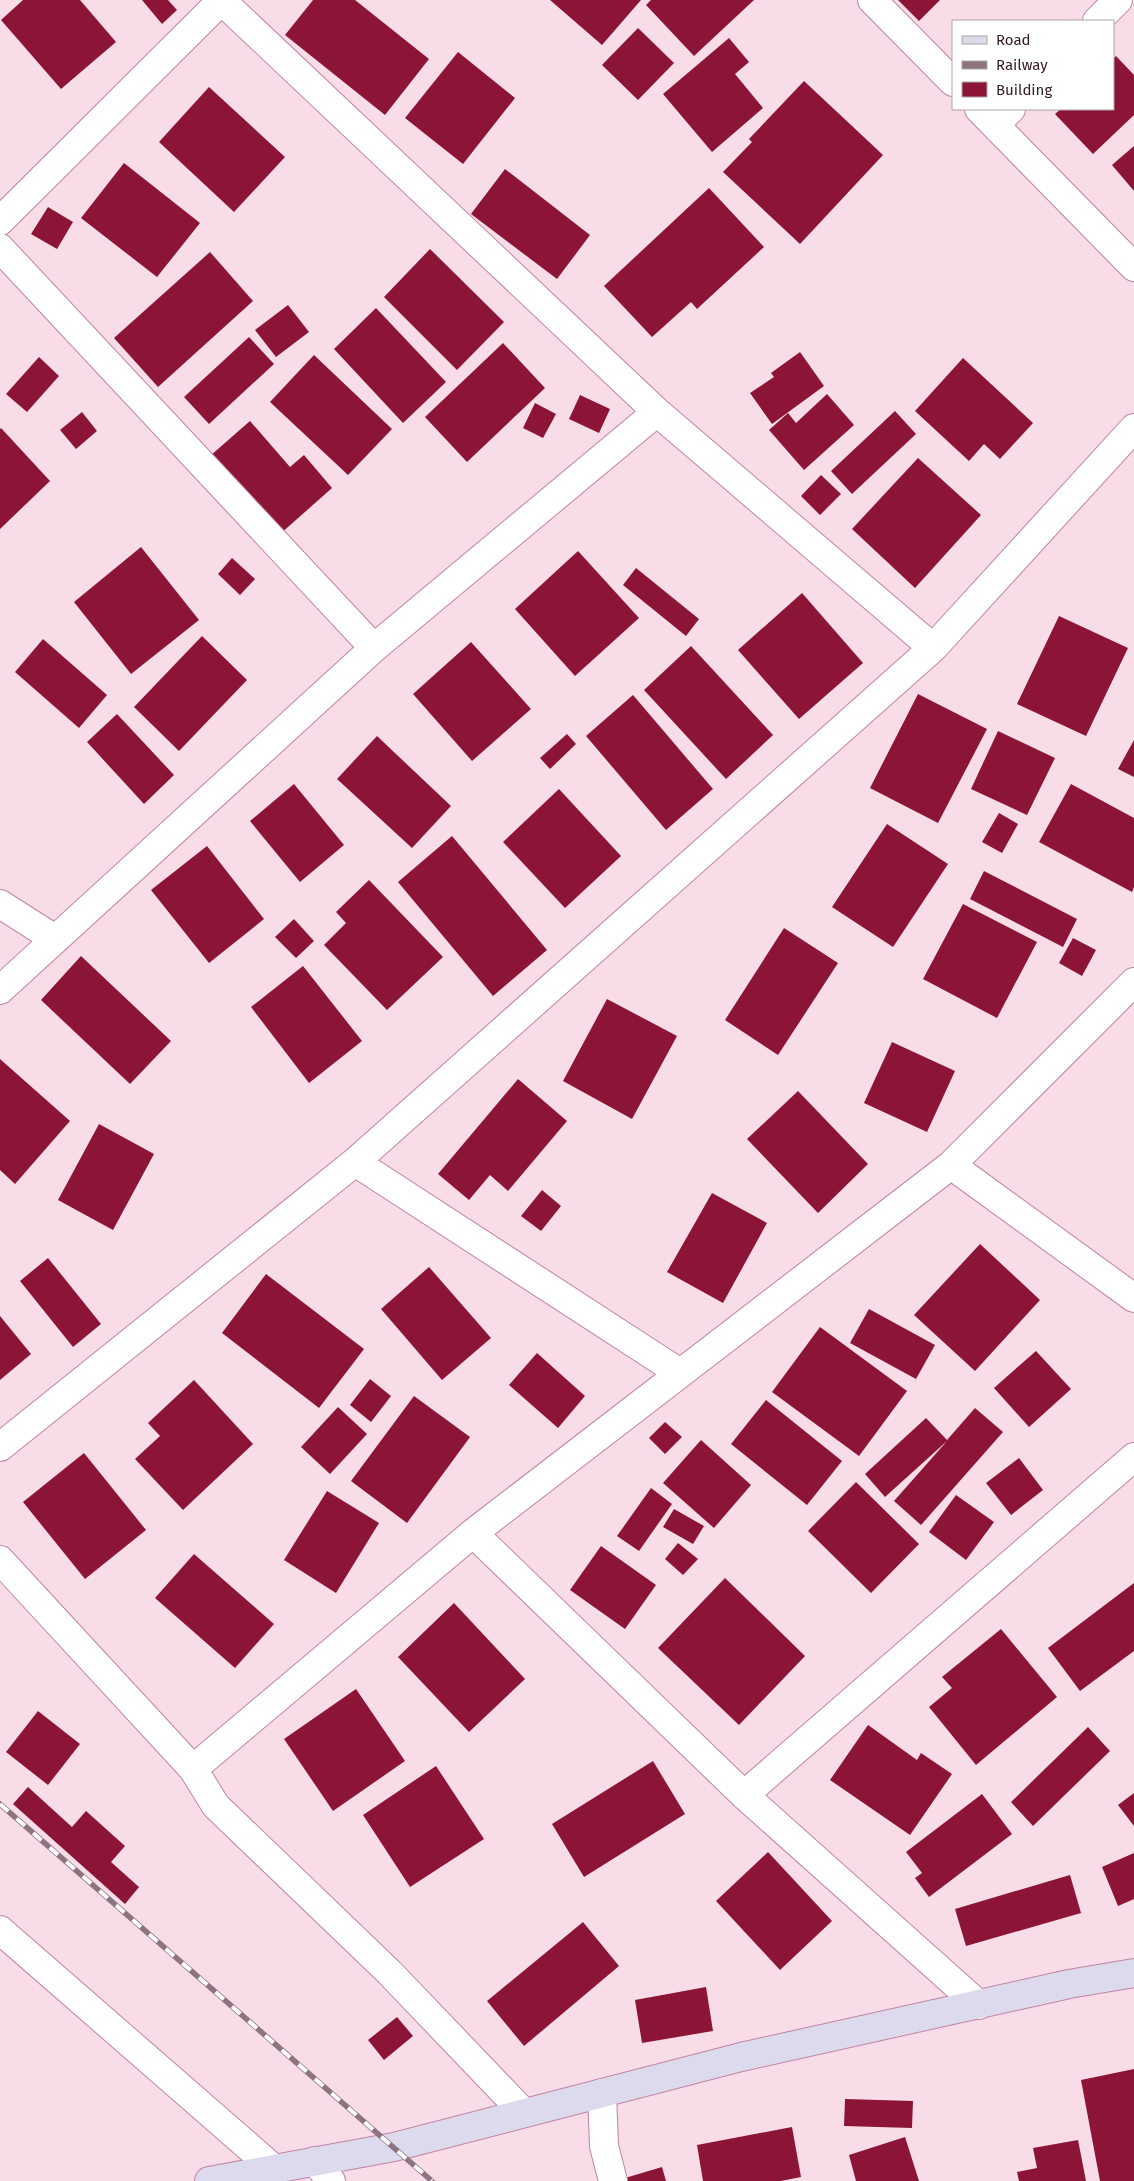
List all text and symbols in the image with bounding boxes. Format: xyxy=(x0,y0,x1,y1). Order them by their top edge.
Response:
legend xyxy=(952,20,1114,110)
text: Road xyxy=(996,31,1031,49)
text: Railway xyxy=(996,56,1048,74)
text: Building xyxy=(996,81,1052,99)

